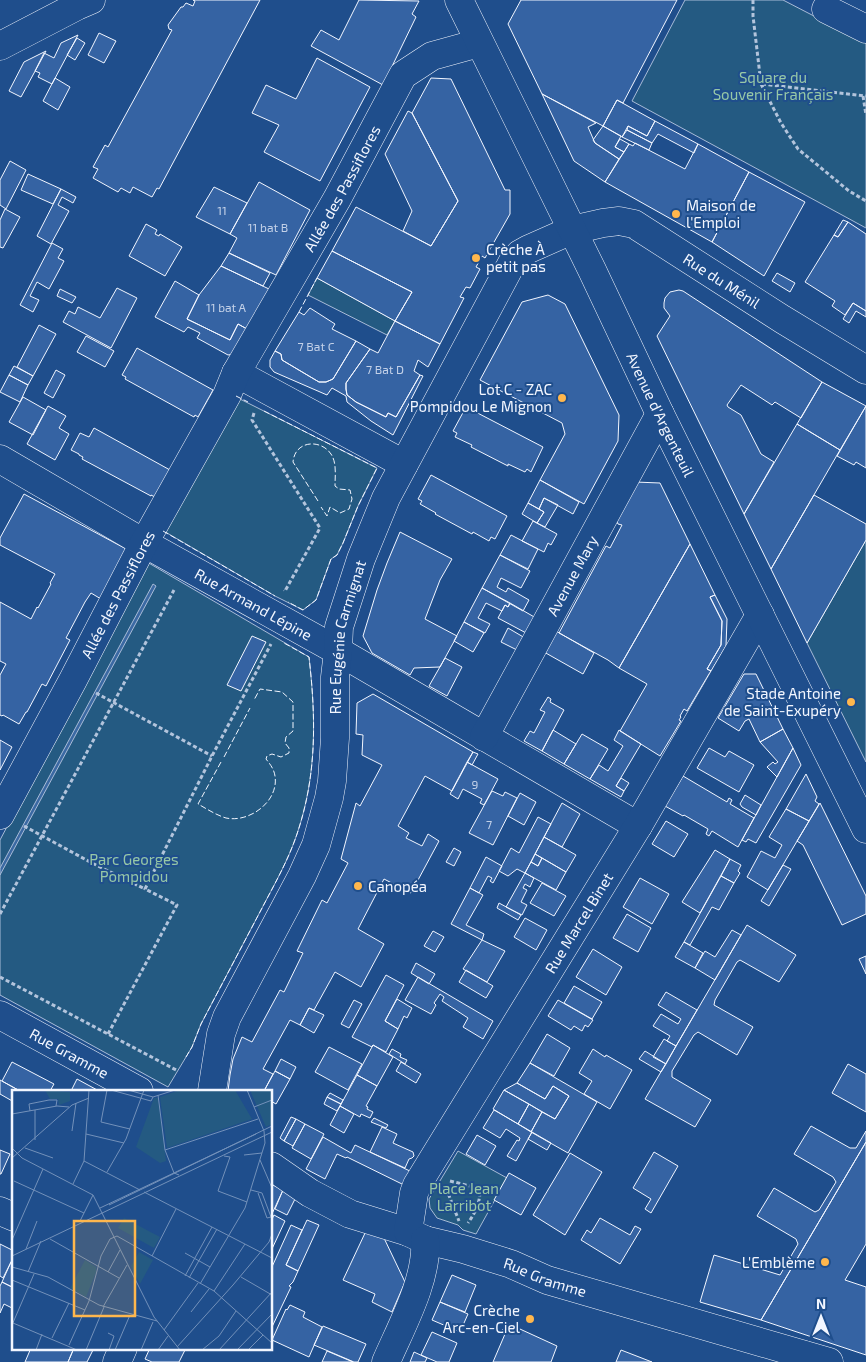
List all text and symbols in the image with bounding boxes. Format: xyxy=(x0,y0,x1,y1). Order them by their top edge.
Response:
park label: Square du Souvenir Français xyxy=(713,68,833,104)
street label: Allée des Passiflores xyxy=(300,122,384,255)
place label: Maison de l'Emploi xyxy=(686,196,756,231)
house number: 11 xyxy=(217,203,227,217)
marker: Maison de l'Emploi xyxy=(670,208,682,220)
house number: 11 bat B xyxy=(248,220,288,234)
place label: Crèche À petit pas xyxy=(486,240,546,275)
street label: Rue du Ménil xyxy=(680,249,764,312)
marker: Crèche À petit pas xyxy=(470,252,482,264)
house number: 11 bat A xyxy=(206,300,247,314)
house number: 7 Bat C xyxy=(298,339,335,353)
street label: Avenue d'Argenteuil xyxy=(623,349,699,480)
house number: 7 Bat D xyxy=(366,362,404,376)
place label: Lot C - ZAC Pompidou Le Mignon xyxy=(410,380,552,415)
marker: Lot C - ZAC Pompidou Le Mignon xyxy=(556,392,568,404)
street label: Allée des Passiflores xyxy=(77,527,158,661)
street label: Avenue Mary xyxy=(543,532,601,619)
street label: Rue Eugénie Carmignat xyxy=(326,558,369,714)
street label: Rue Armand Lépine xyxy=(192,564,315,644)
place label: Stade Antoine de Saint-Exupéry xyxy=(724,684,841,719)
marker: Stade Antoine de Saint-Exupéry xyxy=(845,696,857,708)
house number: 9 xyxy=(472,777,479,791)
house number: 7 xyxy=(486,817,492,831)
park label: Parc Georges Pompidou xyxy=(89,850,179,885)
street label: Rue Marcel Binet xyxy=(541,869,616,976)
place label: Canopéa xyxy=(368,877,427,895)
marker: Canopéa xyxy=(352,880,364,892)
street label: Rue Gramme xyxy=(27,1024,112,1082)
inset map xyxy=(12,1090,272,1350)
park label: Place Jean Larribot xyxy=(429,1179,499,1214)
street label: Rue Gramme xyxy=(502,1253,589,1300)
place label: L'Emblème xyxy=(742,1253,815,1271)
marker: L'Emblème xyxy=(819,1256,831,1268)
north arrow xyxy=(796,1292,846,1342)
text: N xyxy=(816,1295,826,1312)
place label: Crèche Arc-en-Ciel xyxy=(443,1301,521,1336)
marker: Crèche Arc-en-Ciel xyxy=(524,1313,536,1325)

